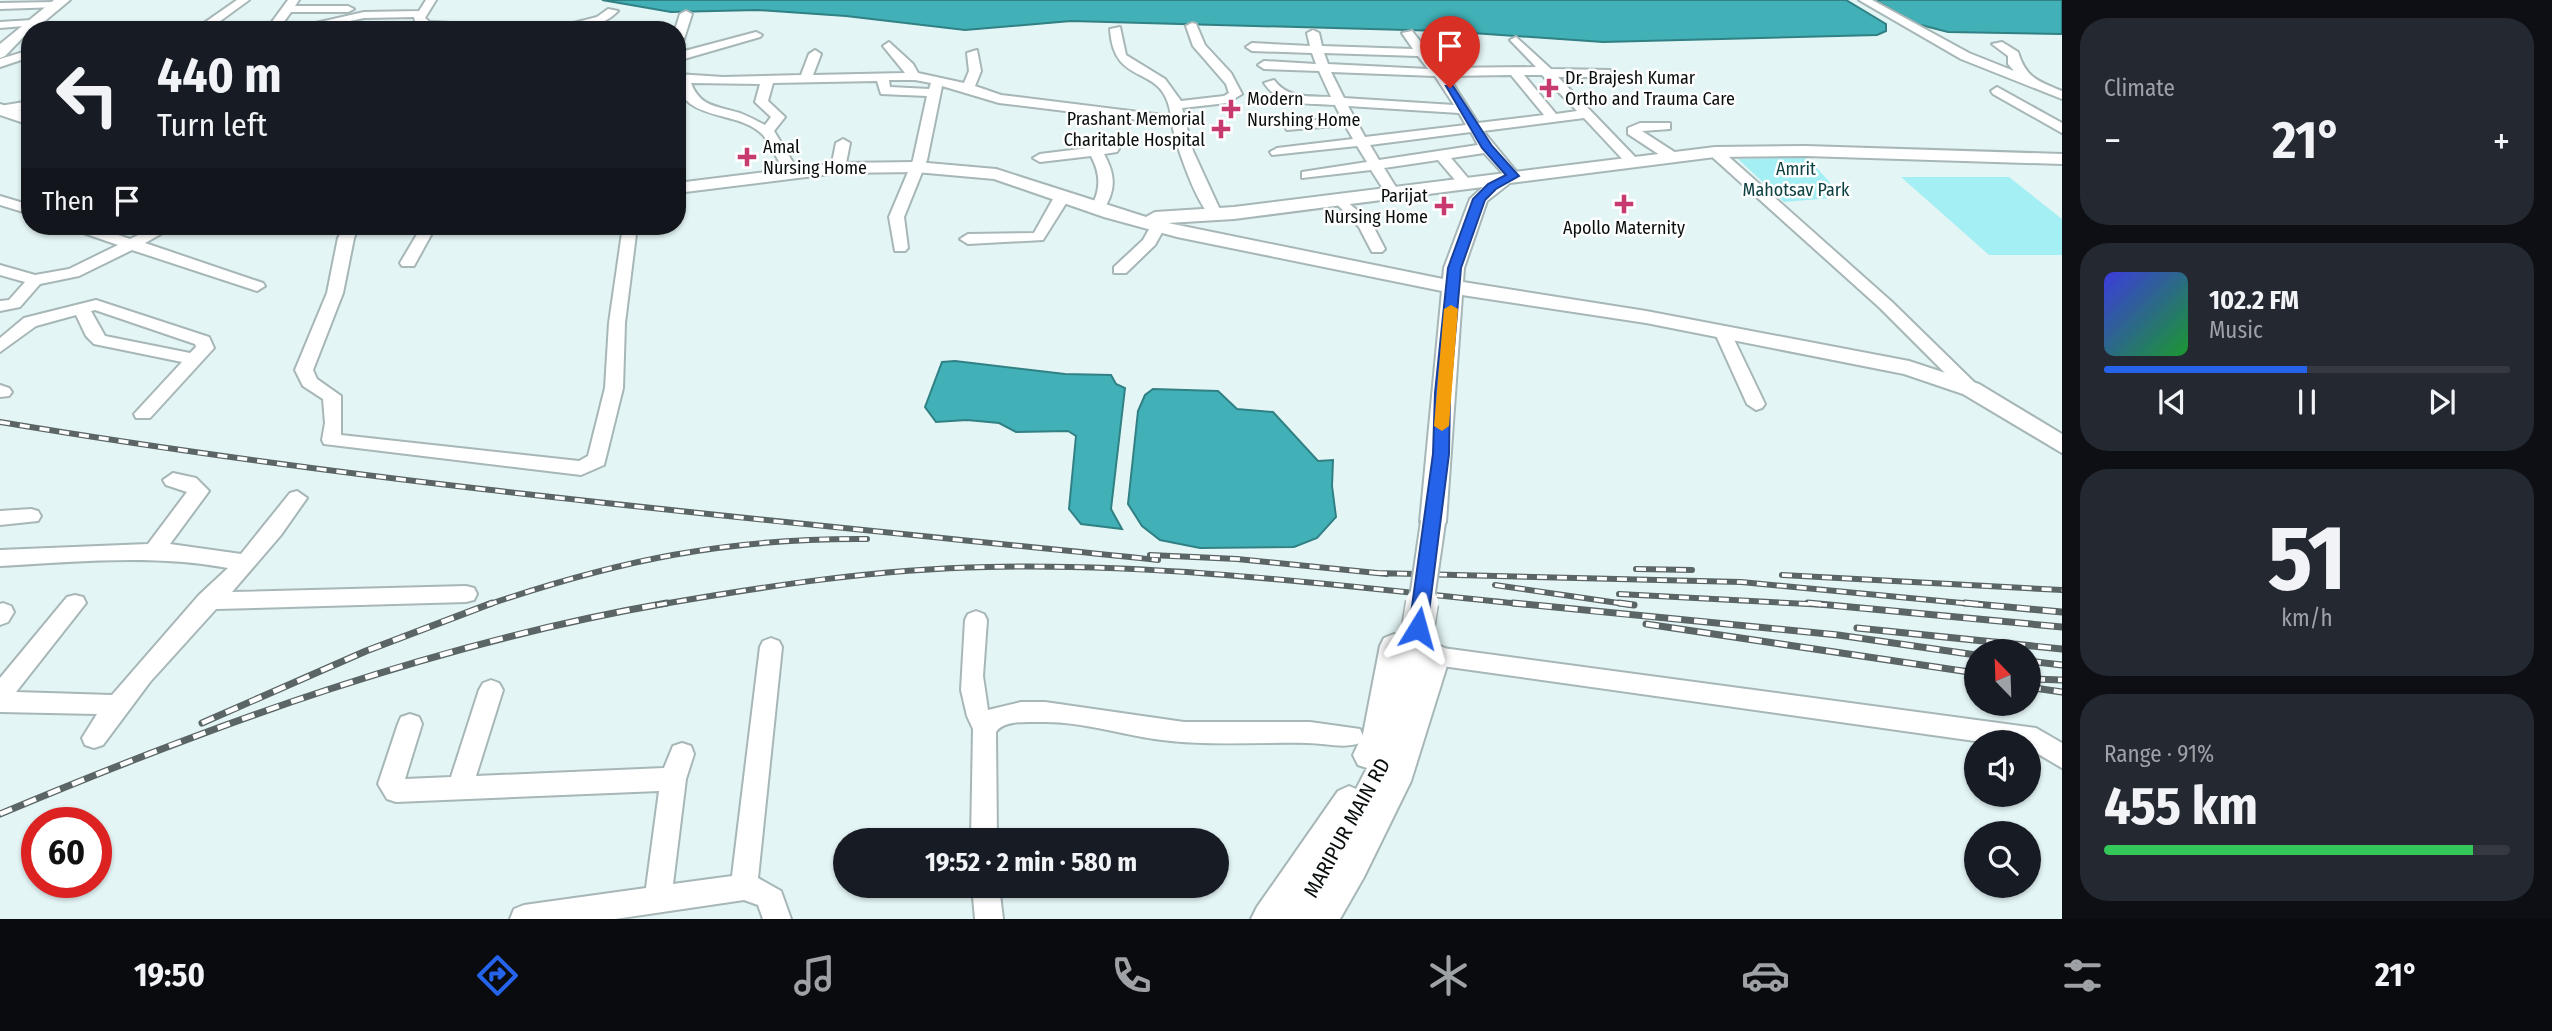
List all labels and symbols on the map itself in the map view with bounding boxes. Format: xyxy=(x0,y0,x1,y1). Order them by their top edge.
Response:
pin xyxy=(1420,16,1480,88)
place label: Dr. Brajesh Kumar Ortho and Trauma Care xyxy=(1565,67,1735,110)
marker: Dr. Brajesh Kumar Ortho and Trauma Care xyxy=(1539,78,1559,98)
place label: Modern Nurshing Home xyxy=(1247,88,1360,131)
marker: Modern Nurshing Home xyxy=(1221,99,1241,119)
place label: Prashant Memorial Charitable Hospital xyxy=(1064,108,1205,151)
marker: Prashant Memorial Charitable Hospital xyxy=(1211,119,1231,139)
place label: Amal Nursing Home xyxy=(763,136,867,179)
marker: Amal Nursing Home xyxy=(737,147,757,167)
park label: Amrit Mahotsav Park xyxy=(1743,158,1850,201)
place label: Parijat Nursing Home xyxy=(1324,185,1428,228)
marker: Apollo Maternity xyxy=(1614,194,1634,214)
marker: Parijat Nursing Home xyxy=(1434,196,1454,216)
place label: Apollo Maternity xyxy=(1563,217,1685,239)
position arrow xyxy=(1381,591,1455,665)
north arrow xyxy=(1964,639,2040,716)
street label: MARIPUR MAIN RD xyxy=(1298,754,1396,902)
speed limit sign: 60 xyxy=(21,807,112,898)

